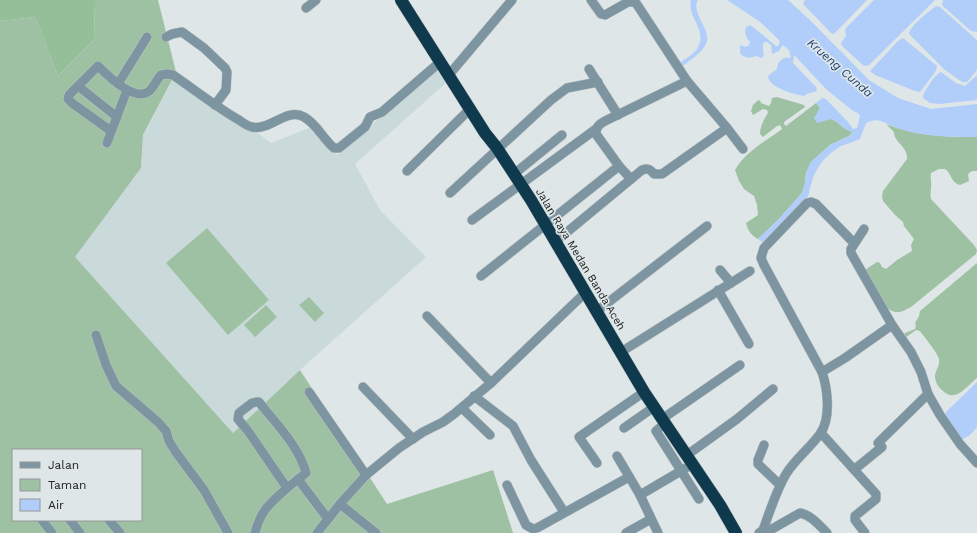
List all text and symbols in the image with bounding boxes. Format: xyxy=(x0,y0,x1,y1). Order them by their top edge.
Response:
water label: Krueng Cunda xyxy=(804,36,876,101)
street label: Jalan Raya Medan Banda Aceh xyxy=(533,186,628,333)
legend xyxy=(12,449,142,521)
text: Jalan xyxy=(48,458,79,472)
text: Taman xyxy=(48,478,86,492)
text: Air xyxy=(48,498,64,512)

